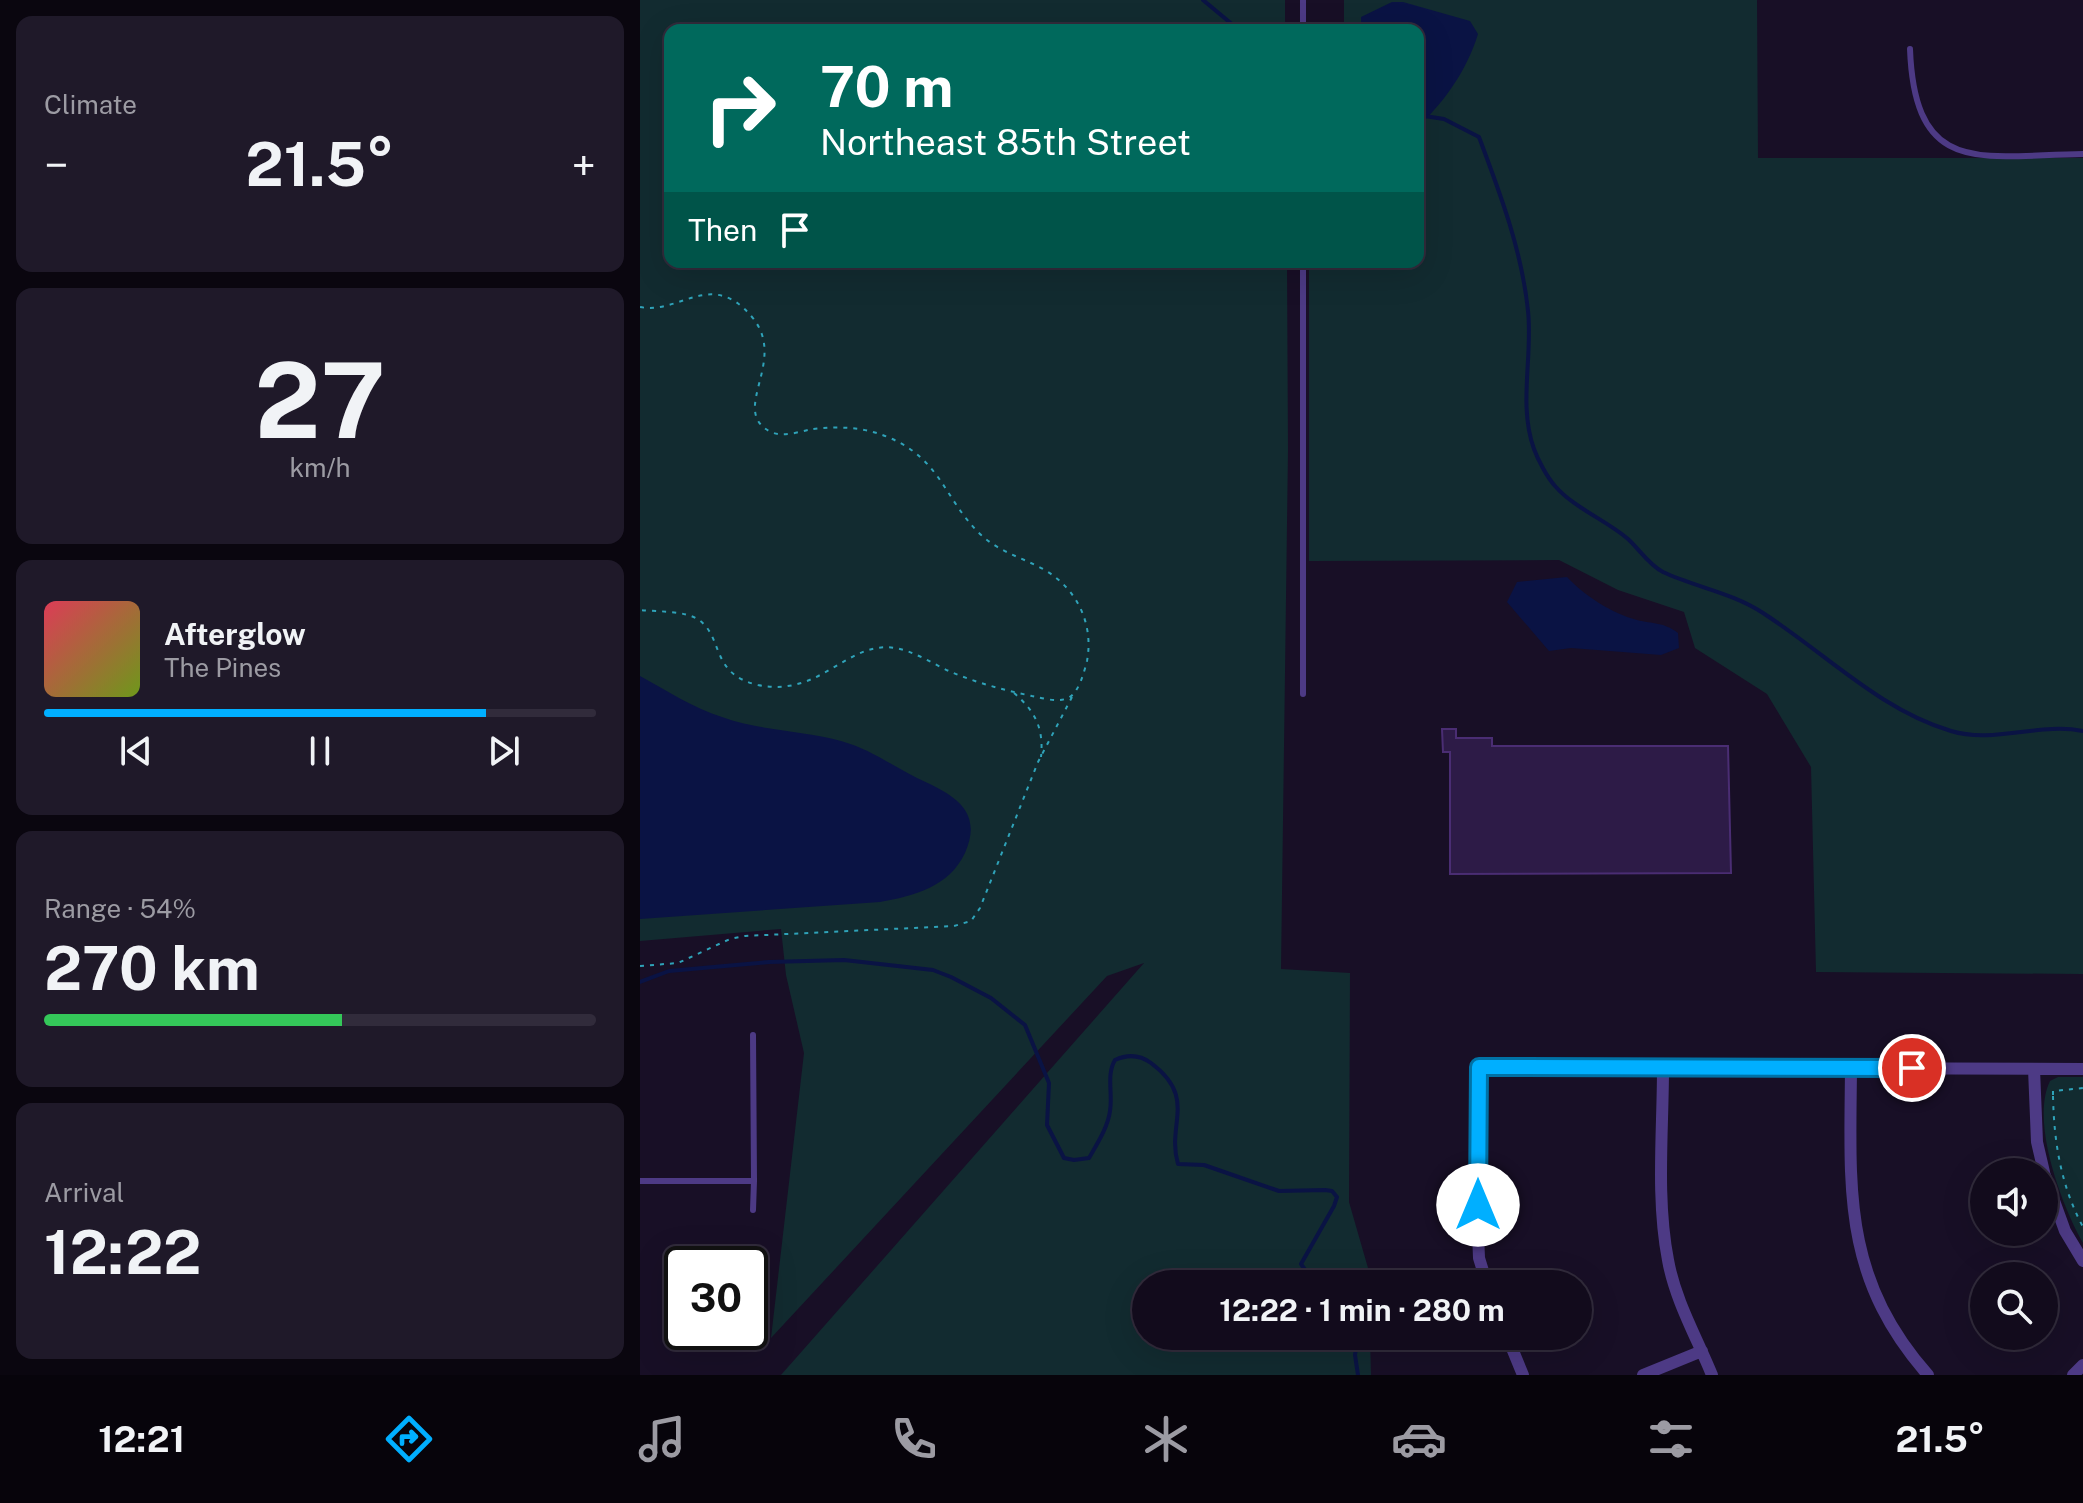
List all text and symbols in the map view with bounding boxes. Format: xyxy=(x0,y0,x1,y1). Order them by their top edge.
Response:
text: 70 m xyxy=(820,54,953,120)
icon: right xyxy=(688,56,792,160)
text: Climate xyxy=(44,89,137,120)
text: Northeast 85th Street xyxy=(820,121,1191,163)
text: 21.5° xyxy=(246,129,394,200)
text: − xyxy=(44,139,68,191)
text: + xyxy=(572,139,596,191)
icon: arrive xyxy=(773,208,817,252)
text: Then xyxy=(688,212,757,248)
text: 27 xyxy=(254,339,386,461)
text: km/h xyxy=(289,452,351,483)
text: Afterglow xyxy=(164,616,306,652)
text: The Pines xyxy=(164,652,281,683)
icon: previous xyxy=(114,729,158,773)
icon: pause xyxy=(298,729,342,773)
icon: next xyxy=(482,729,526,773)
text: Range · 54% xyxy=(44,893,196,924)
text: 270 km xyxy=(44,933,260,1004)
pin xyxy=(1878,1034,1946,1102)
icon: arrive xyxy=(1890,1046,1934,1090)
map controls xyxy=(1970,1158,2058,1350)
button: sound xyxy=(1970,1158,2058,1246)
position arrow xyxy=(1436,1163,1520,1247)
text: Arrival xyxy=(44,1177,124,1208)
text: 12:22 xyxy=(44,1217,201,1288)
speed limit sign: 30 xyxy=(664,1246,768,1350)
button: search xyxy=(1970,1262,2058,1350)
text: 12:22 · 1 min · 280 m xyxy=(1219,1292,1505,1328)
icon: directions xyxy=(381,1411,437,1467)
icon: music xyxy=(634,1411,690,1467)
icon: phone xyxy=(886,1411,942,1467)
icon: climate xyxy=(1138,1411,1194,1467)
icon: car xyxy=(1391,1411,1447,1467)
icon: filters xyxy=(1643,1411,1699,1467)
text: 12:21 xyxy=(98,1418,185,1460)
text: 21.5° xyxy=(1895,1418,1985,1460)

